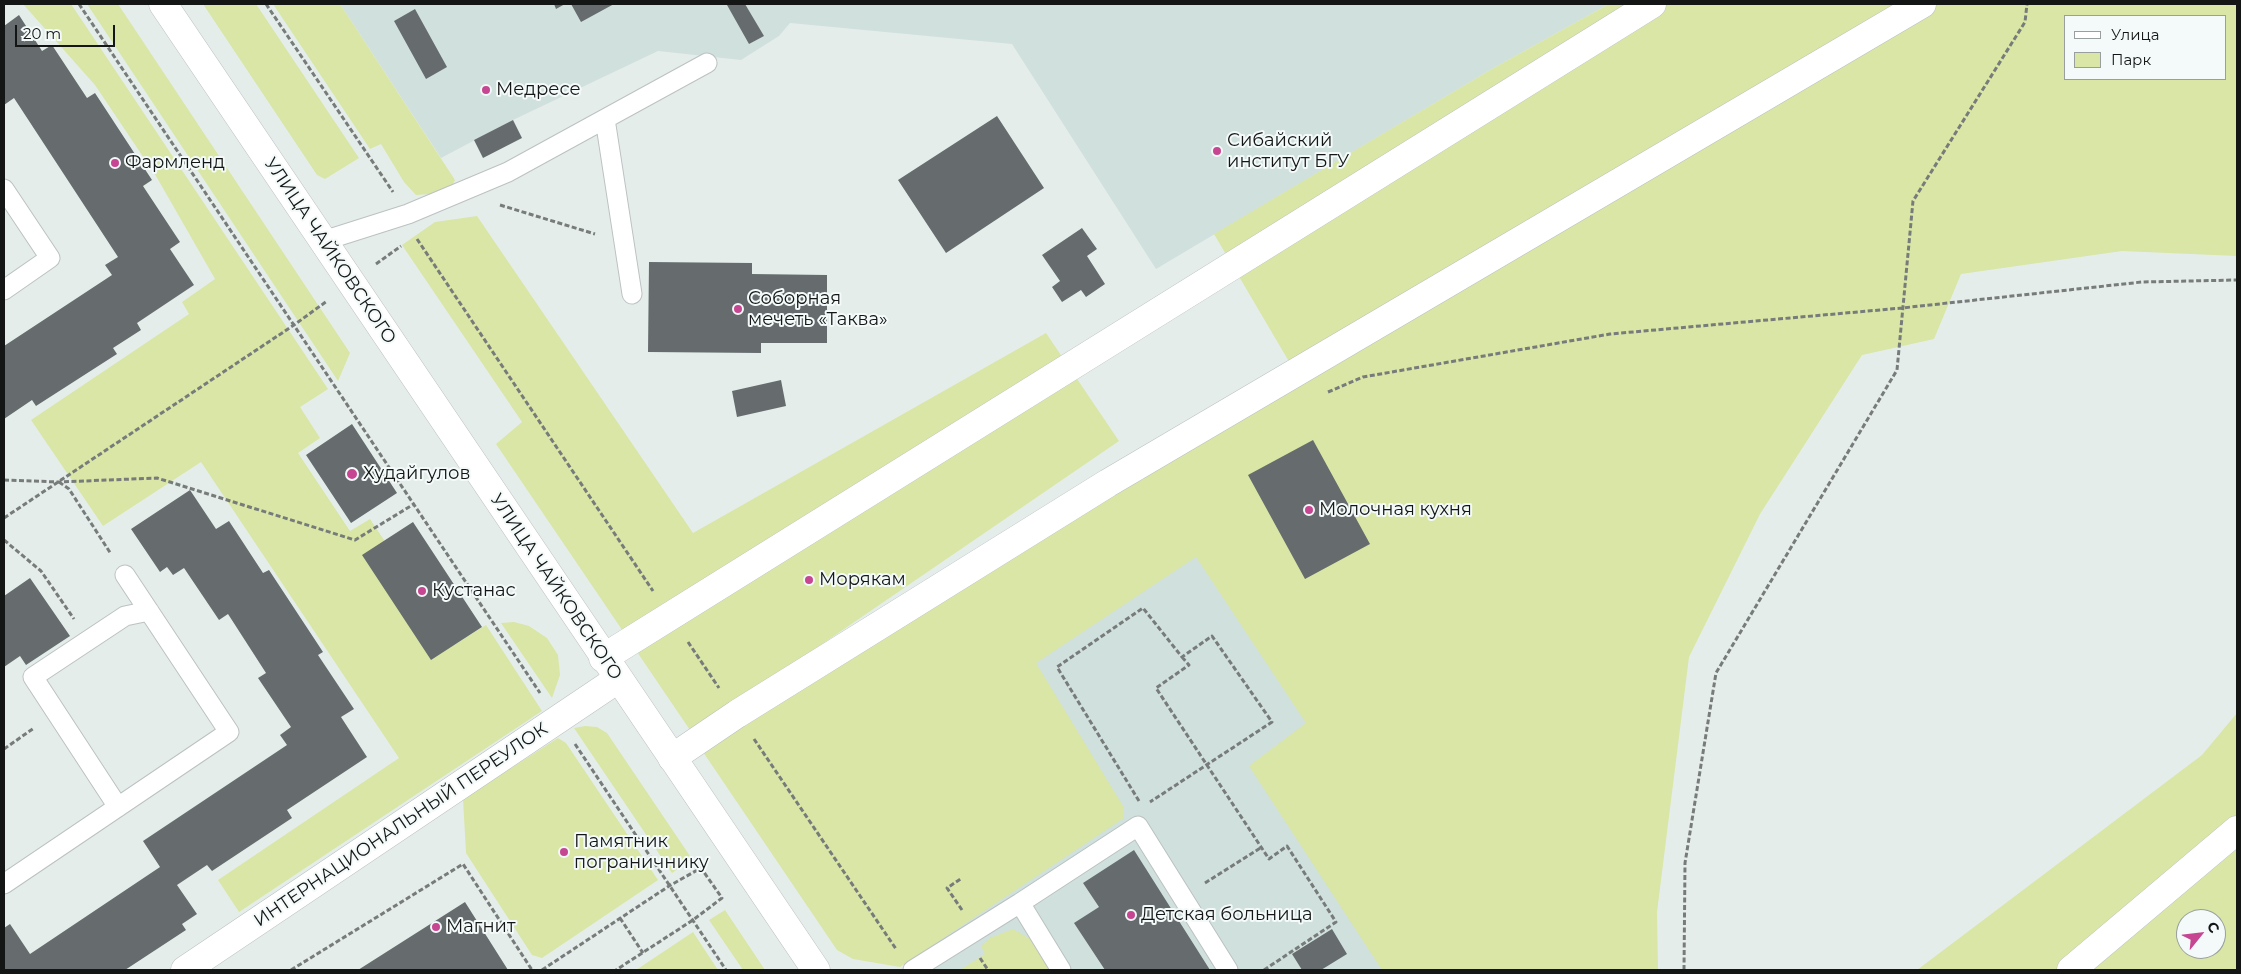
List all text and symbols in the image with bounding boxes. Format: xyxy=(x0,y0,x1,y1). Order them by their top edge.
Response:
scale bar xyxy=(18,15,118,47)
legend xyxy=(2064,15,2226,80)
text: 20 m xyxy=(23,24,61,43)
text: Улица xyxy=(2111,25,2159,44)
text: Парк xyxy=(2111,50,2151,69)
place label: Медресе xyxy=(496,79,581,101)
marker: Медресе xyxy=(480,84,492,96)
place label: Сибайский институт БГУ xyxy=(1227,130,1349,172)
marker: Сибайский институт БГУ xyxy=(1211,145,1223,157)
place label: Фармленд xyxy=(125,152,225,174)
street label: УЛИЦА ЧАЙКОВСКОГО xyxy=(259,154,401,348)
marker: Фармленд xyxy=(109,157,121,169)
place label: Соборная мечеть «Таква» xyxy=(748,288,888,330)
marker: Соборная мечеть «Таква» xyxy=(732,303,744,315)
place label: Худайгулов xyxy=(363,463,470,485)
marker: Худайгулов xyxy=(345,467,359,481)
street label: УЛИЦА ЧАЙКОВСКОГО xyxy=(485,490,627,684)
place label: Молочная кухня xyxy=(1319,499,1472,521)
marker: Молочная кухня xyxy=(1303,504,1315,516)
place label: Морякам xyxy=(819,569,906,591)
marker: Морякам xyxy=(803,574,815,586)
place label: Кустанас xyxy=(432,580,516,602)
marker: Кустанас xyxy=(416,585,428,597)
street label: ИНТЕРНАЦИОНАЛЬНЫЙ ПЕРЕУЛОК xyxy=(250,718,552,932)
place label: Памятник пограничнику xyxy=(574,831,709,874)
marker: Памятник пограничнику xyxy=(558,846,570,858)
place label: Детская больница xyxy=(1141,904,1312,926)
marker: Детская больница xyxy=(1125,909,1137,921)
north arrow xyxy=(2176,909,2226,959)
place label: Магнит xyxy=(446,916,515,938)
text: С xyxy=(2203,918,2224,936)
marker: Магнит xyxy=(430,921,442,933)

